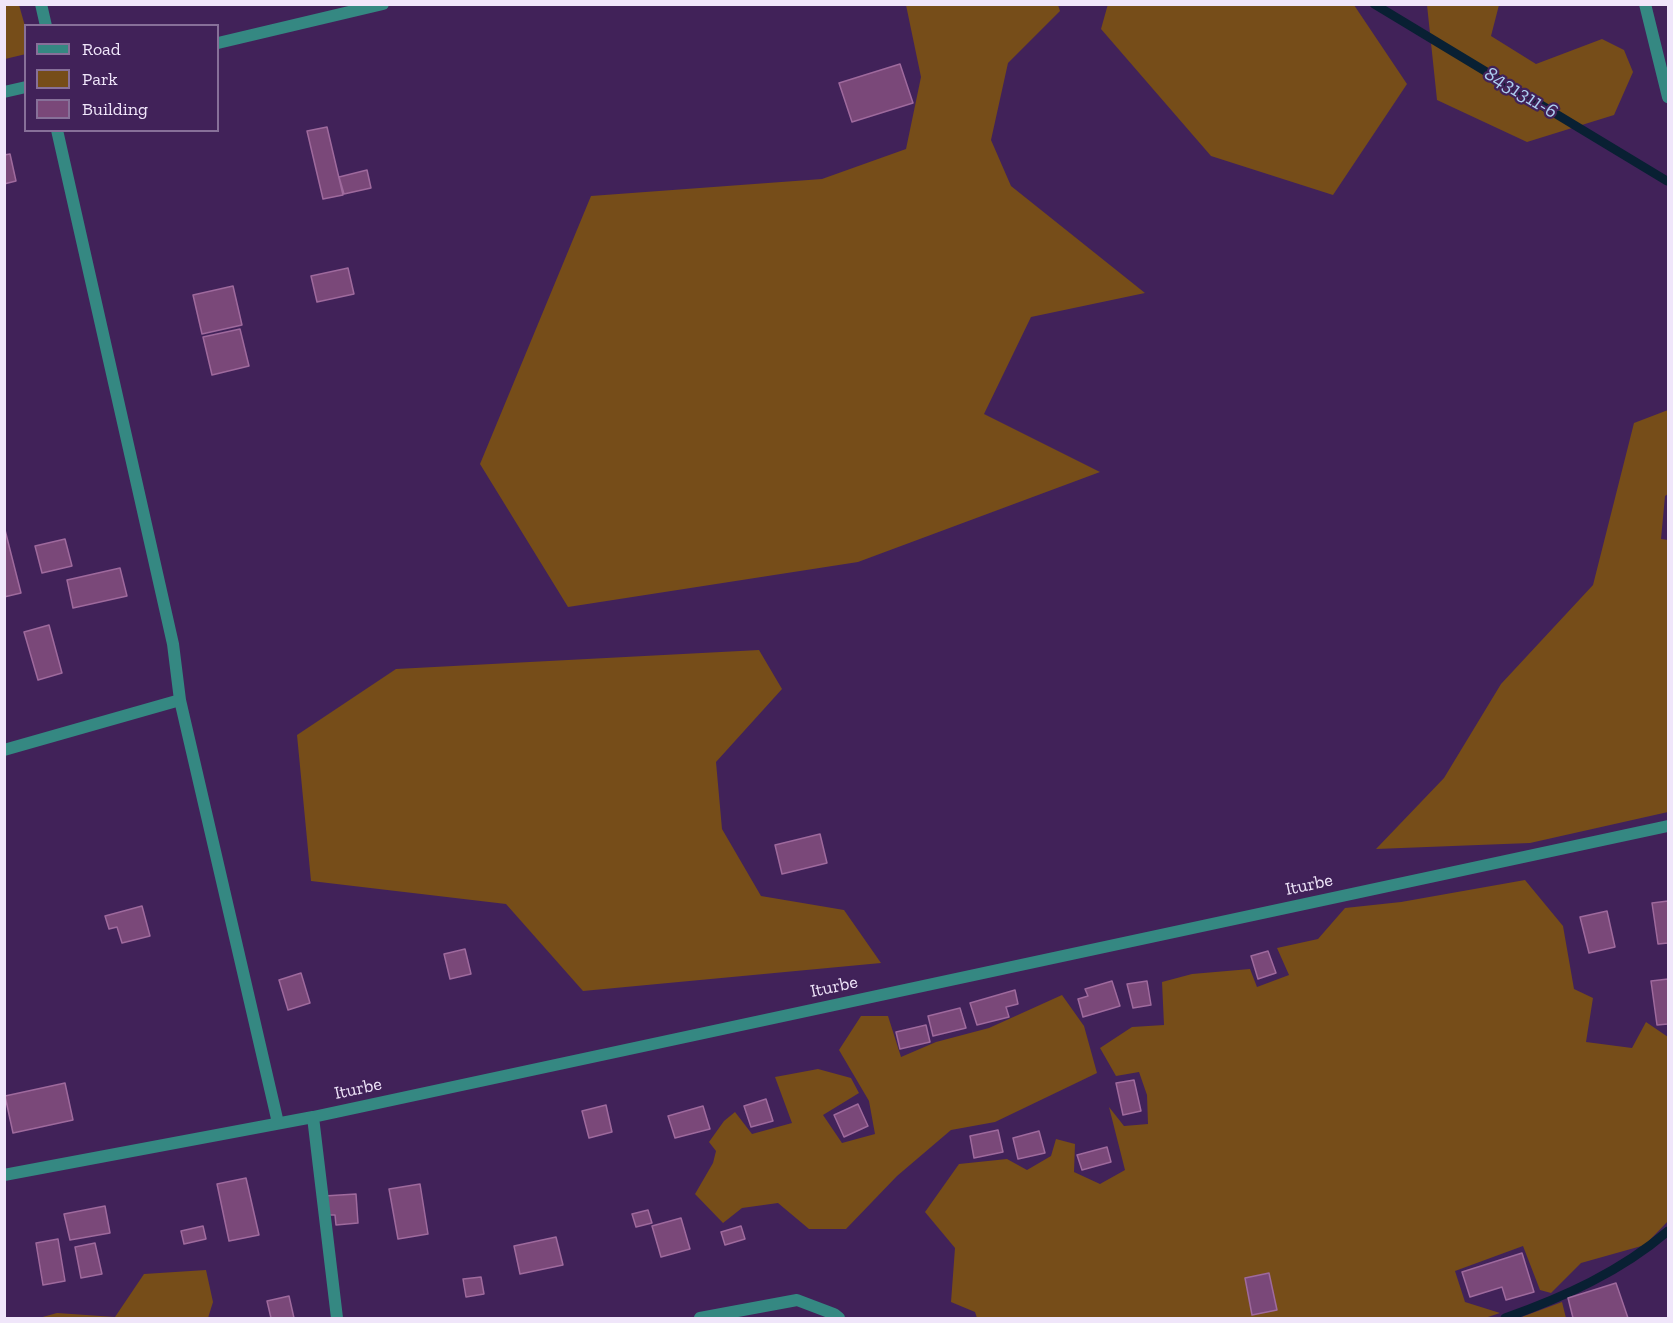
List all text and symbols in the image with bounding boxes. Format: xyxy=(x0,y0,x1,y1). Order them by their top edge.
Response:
legend xyxy=(24,24,219,132)
text: Road xyxy=(82,38,121,60)
water label: 8431311-6 xyxy=(1480,62,1562,124)
text: Park xyxy=(82,68,118,90)
text: Building xyxy=(82,98,148,120)
street label: Iturbe xyxy=(1283,869,1335,901)
street label: Iturbe xyxy=(808,971,860,1003)
street label: Iturbe xyxy=(332,1073,384,1105)

